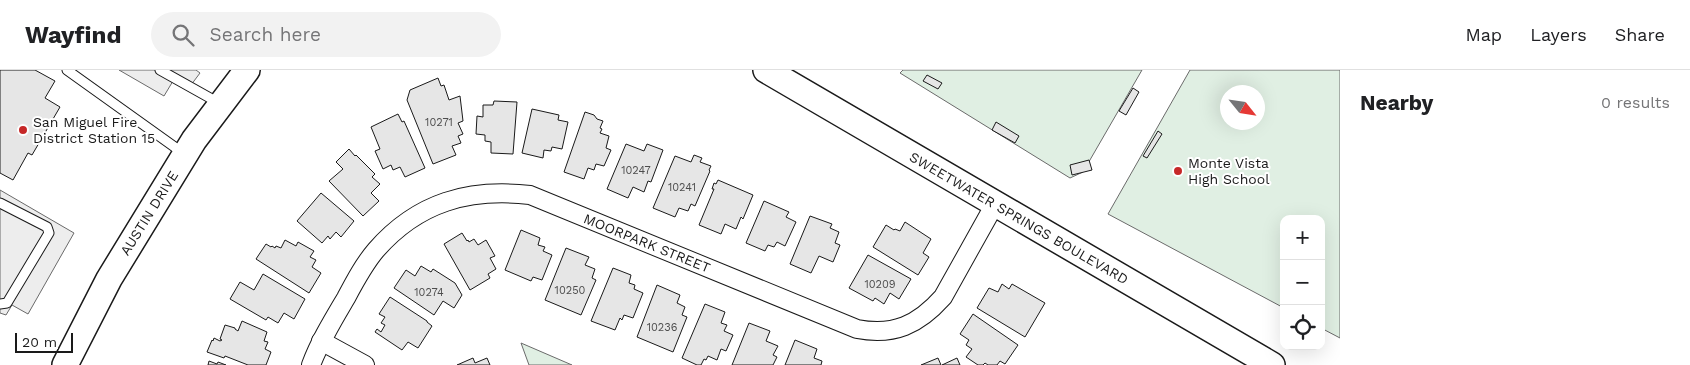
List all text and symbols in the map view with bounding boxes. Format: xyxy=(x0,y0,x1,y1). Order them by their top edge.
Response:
search box xyxy=(151,12,501,57)
text: Wayfind xyxy=(25,21,121,49)
icon: search xyxy=(169,21,197,49)
text: Search here xyxy=(209,23,321,46)
text: Map xyxy=(1465,24,1502,45)
text: Layers xyxy=(1530,24,1587,45)
text: Share xyxy=(1615,24,1665,45)
north arrow xyxy=(1220,85,1265,130)
text: Nearby xyxy=(1360,90,1433,115)
text: 0 results xyxy=(1601,93,1670,112)
place label: San Miguel Fire District Station 15 xyxy=(33,114,155,146)
house number: 10271 xyxy=(425,116,453,129)
marker: San Miguel Fire District Station 15 xyxy=(17,124,29,136)
street label: SWEETWATER SPRINGS BOULEVARD xyxy=(907,149,1131,287)
place label: Monte Vista High School xyxy=(1188,155,1270,187)
house number: 10247 xyxy=(621,164,651,177)
marker: Monte Vista High School xyxy=(1172,165,1184,177)
street label: AUSTIN DRIVE xyxy=(117,168,181,258)
house number: 10241 xyxy=(668,181,696,194)
street label: MOORPARK STREET xyxy=(581,210,713,276)
map controls xyxy=(1280,215,1325,350)
button: + xyxy=(1280,215,1325,260)
button: − xyxy=(1280,260,1325,305)
house number: 10209 xyxy=(864,278,896,291)
house number: 10250 xyxy=(555,284,586,297)
house number: 10274 xyxy=(414,286,444,299)
button: locate xyxy=(1280,305,1325,350)
house number: 10236 xyxy=(647,321,678,334)
scale bar xyxy=(15,330,72,353)
text: 20 m xyxy=(22,334,57,350)

